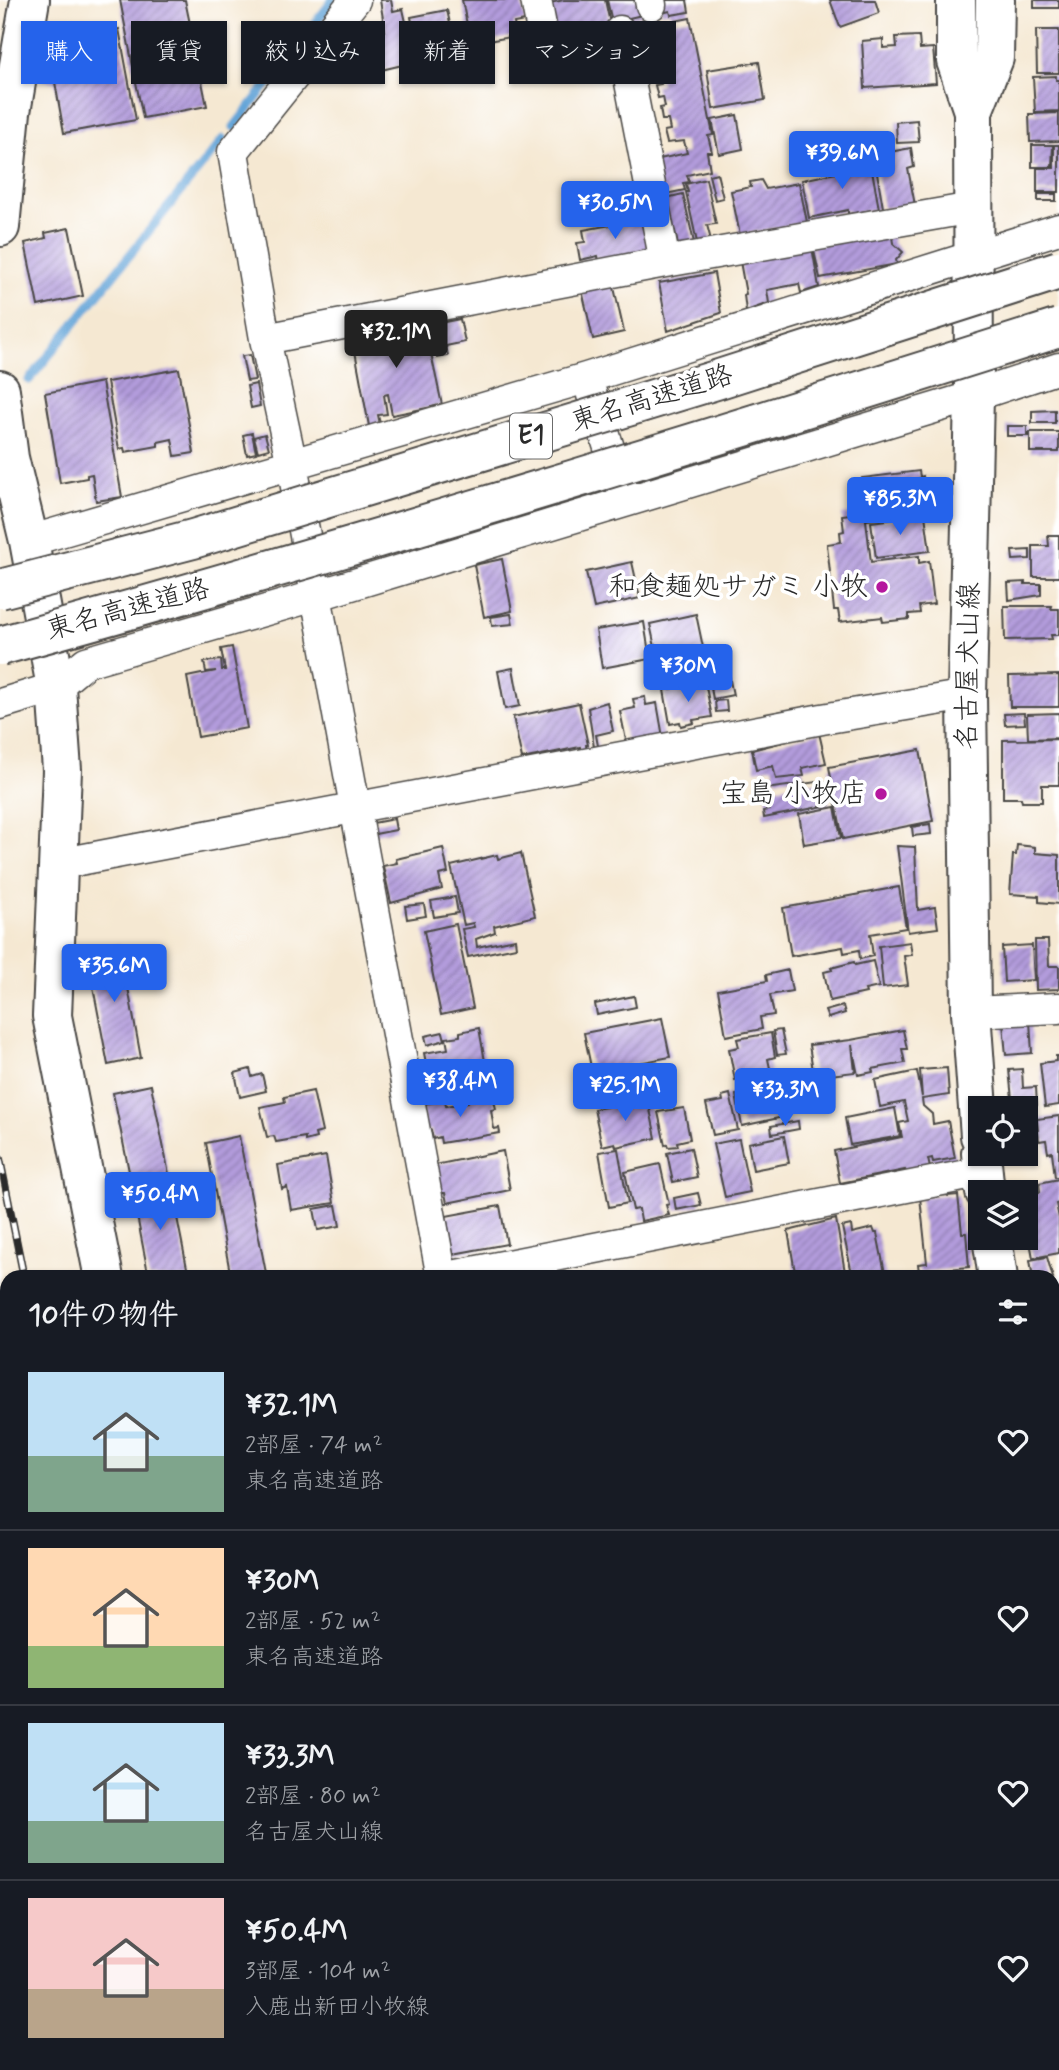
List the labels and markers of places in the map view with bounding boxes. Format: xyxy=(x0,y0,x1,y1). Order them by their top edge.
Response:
pin: ¥39.6M xyxy=(785,132,899,191)
pin: ¥30.5M xyxy=(558,182,672,241)
pin: ¥32.1M xyxy=(339,310,453,370)
pin: ¥85.3M xyxy=(843,477,957,537)
place label: 和食麺処サガミ 小牧 xyxy=(608,569,868,606)
marker: 和食麺処サガミ 小牧 xyxy=(874,579,890,595)
pin: ¥30M xyxy=(647,644,729,704)
place label: 宝島 小牧店 xyxy=(719,776,867,813)
marker: 宝島 小牧店 xyxy=(873,786,889,802)
pin: ¥35.6M xyxy=(57,944,171,1004)
pin: ¥38.4M xyxy=(403,1060,517,1119)
pin: ¥25.1M xyxy=(568,1064,682,1123)
pin: ¥33.3M xyxy=(728,1068,842,1128)
pin: ¥50.4M xyxy=(103,1172,217,1232)

